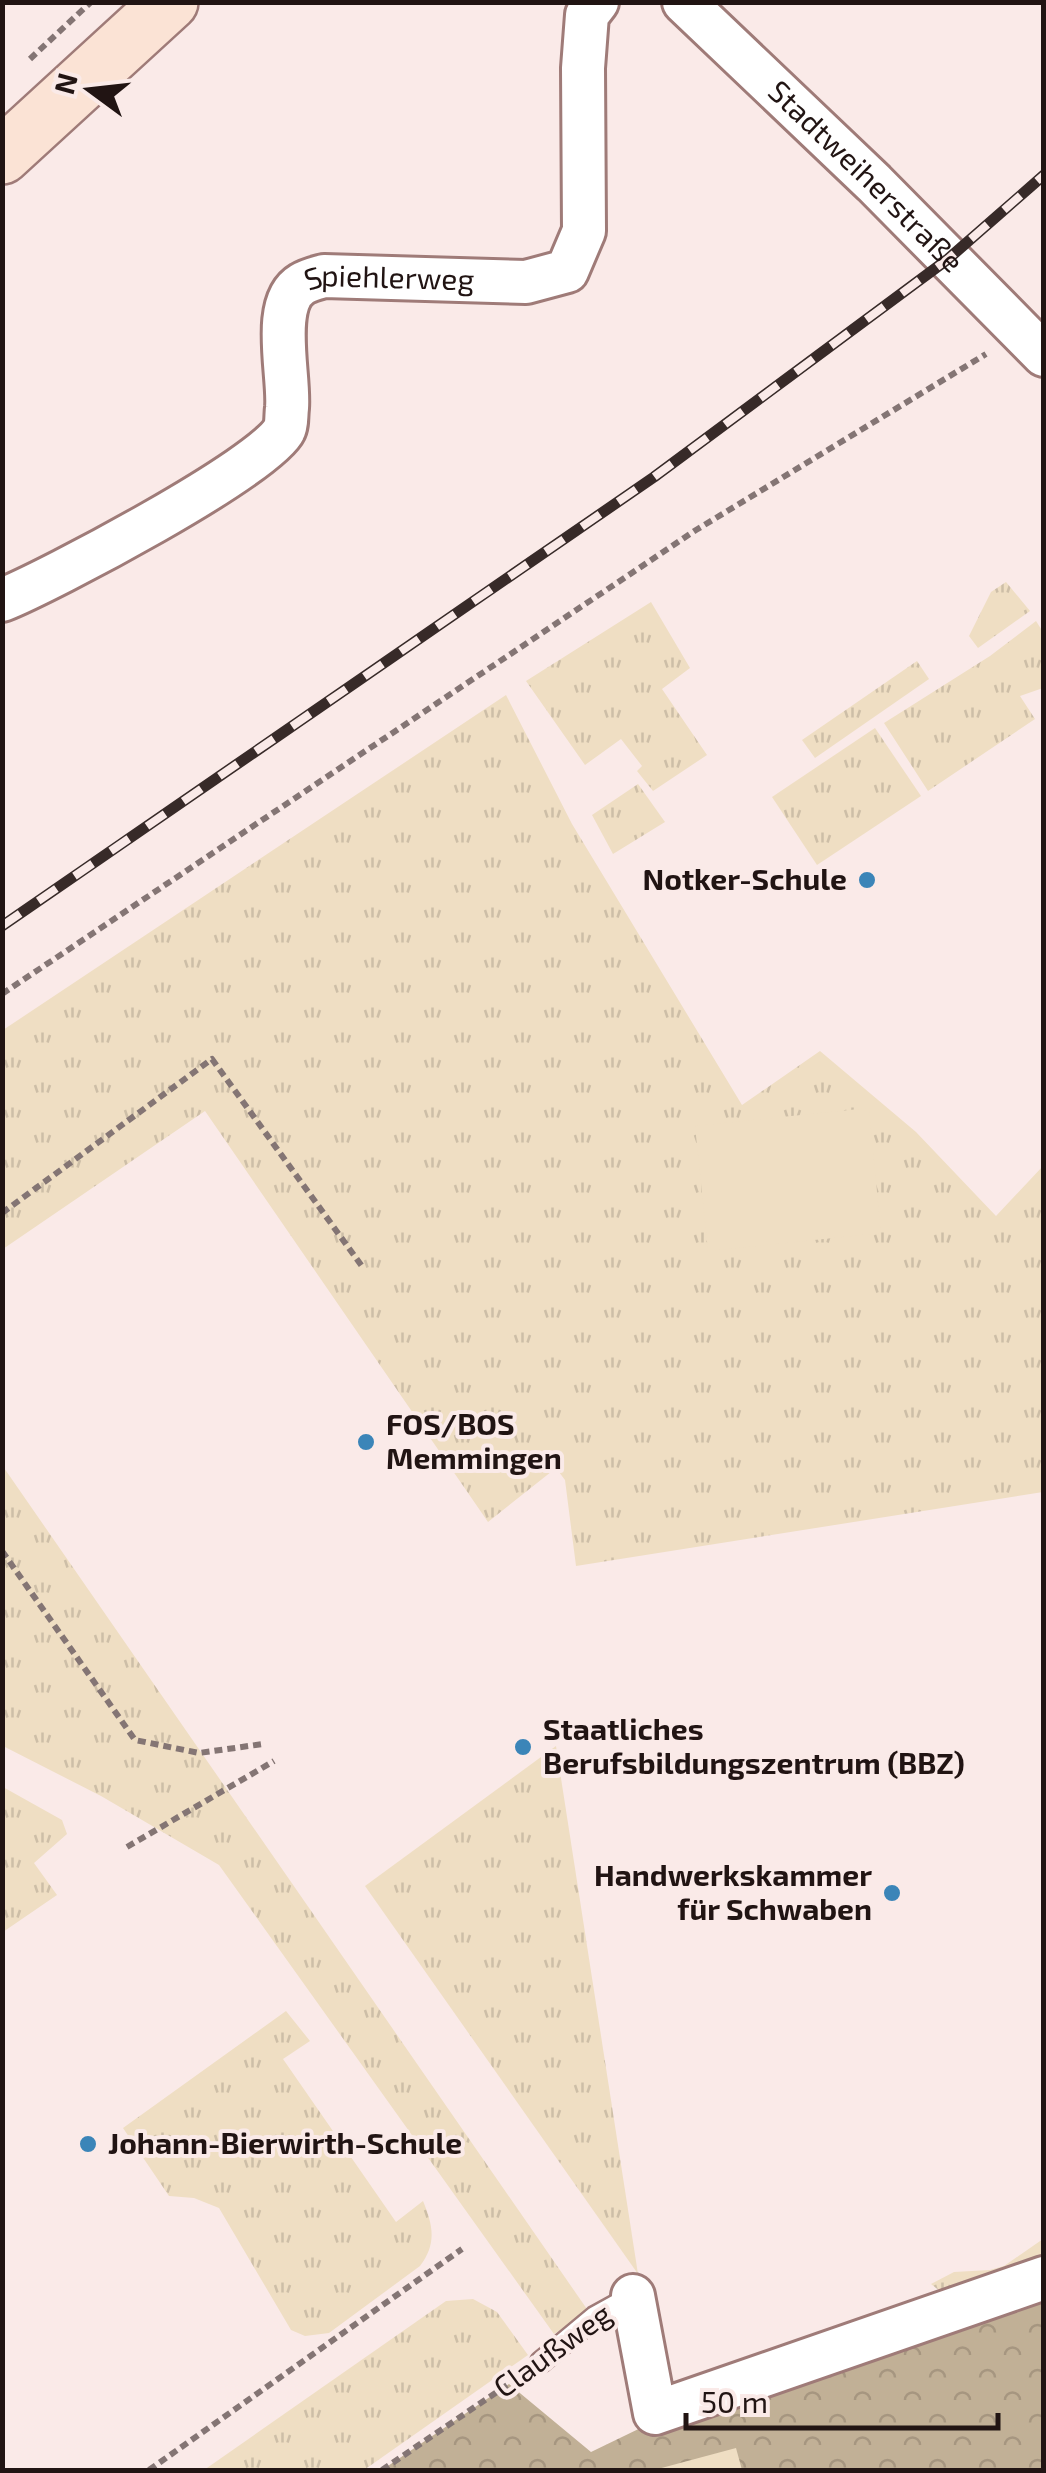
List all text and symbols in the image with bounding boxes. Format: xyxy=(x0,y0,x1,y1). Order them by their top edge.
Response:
north arrow xyxy=(40,40,140,140)
text: N xyxy=(46,69,84,97)
street label: Stadtweiherstraße xyxy=(762,72,972,279)
street label: Spiehlerweg xyxy=(299,256,475,297)
place label: Notker-Schule xyxy=(642,860,847,896)
marker: Notker-Schule xyxy=(856,869,878,891)
place label: FOS/BOS Memmingen xyxy=(386,1405,562,1475)
marker: FOS/BOS Memmingen xyxy=(355,1431,377,1453)
place label: Staatliches Berufsbildungszentrum (BBZ) xyxy=(543,1710,965,1780)
marker: Staatliches Berufsbildungszentrum (BBZ) xyxy=(512,1736,534,1758)
place label: Handwerkskammer für Schwaben xyxy=(594,1856,872,1926)
marker: Handwerkskammer für Schwaben xyxy=(881,1882,903,1904)
place label: Johann-Bierwirth-Schule xyxy=(108,2124,462,2160)
marker: Johann-Bierwirth-Schule xyxy=(77,2133,99,2155)
street label: Claußweg xyxy=(486,2294,618,2404)
scale bar xyxy=(686,2368,998,2430)
text: 50 m xyxy=(701,2383,768,2419)

